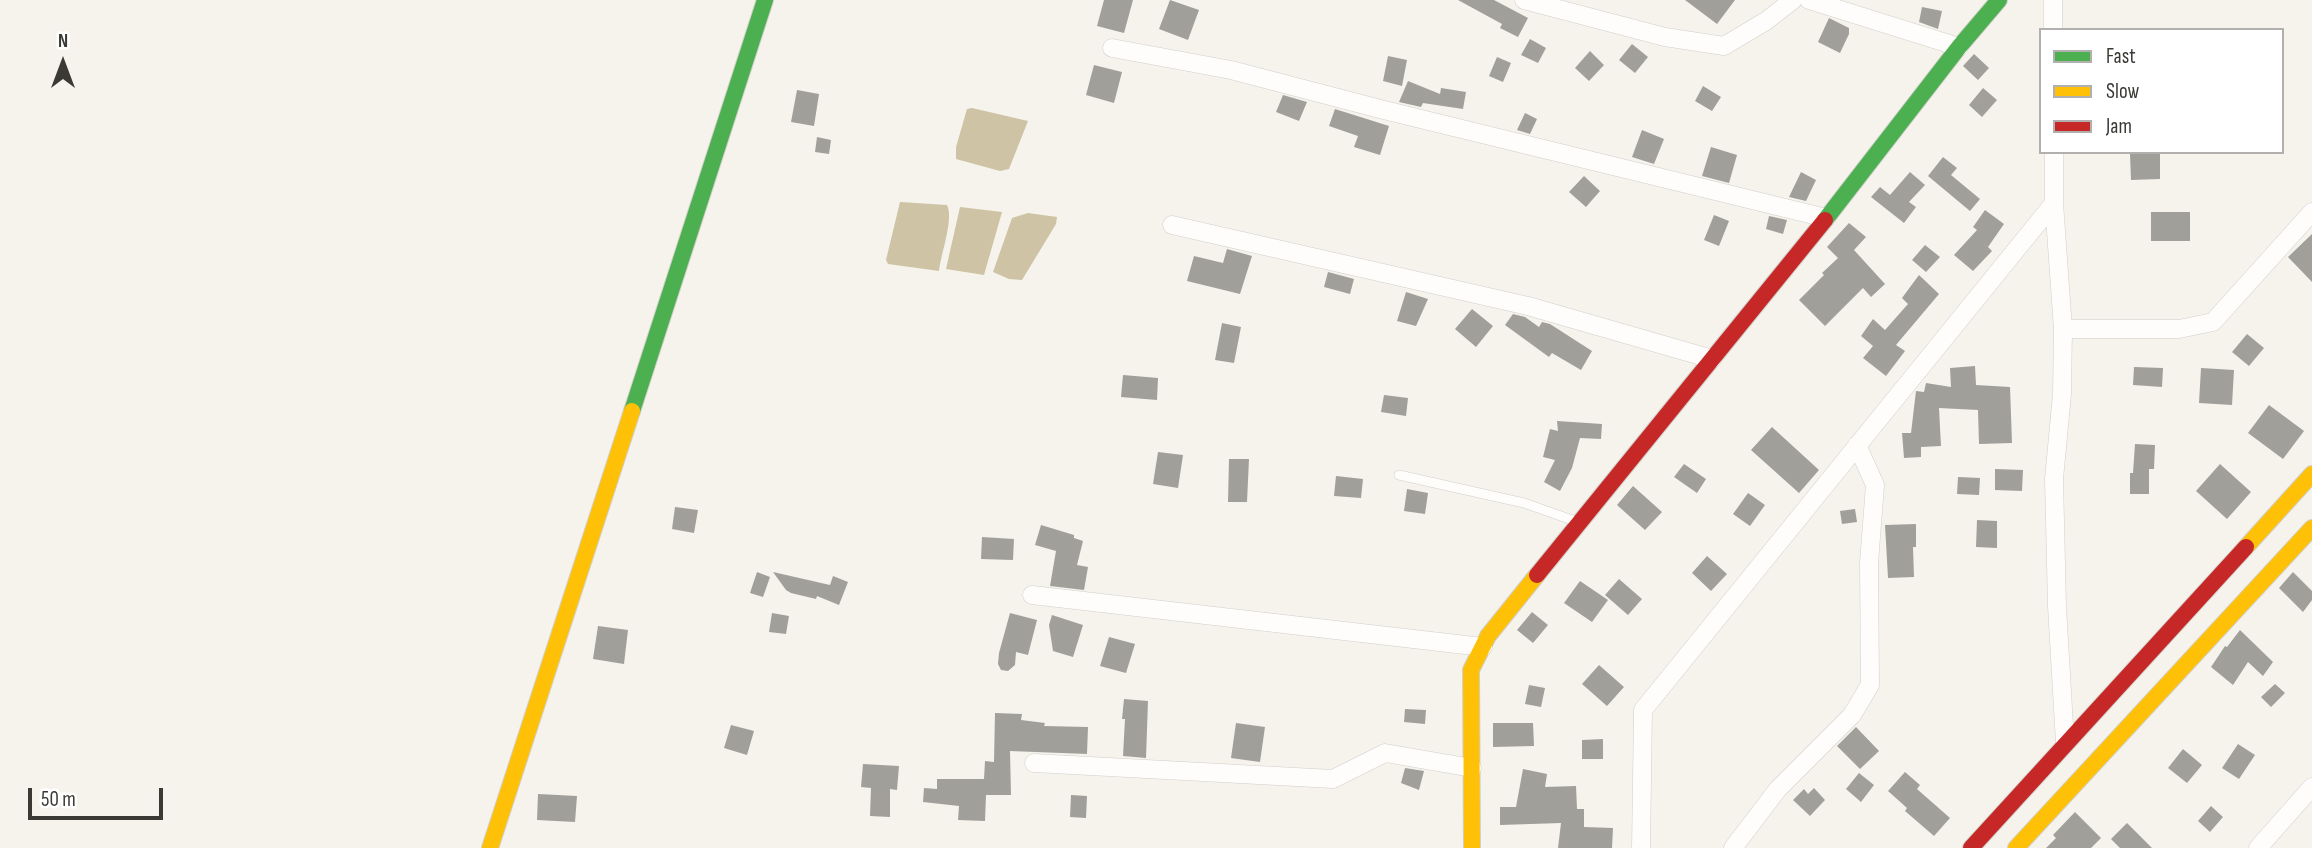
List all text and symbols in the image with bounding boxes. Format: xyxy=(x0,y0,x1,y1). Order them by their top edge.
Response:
north arrow xyxy=(28,28,98,98)
legend xyxy=(2039,28,2284,154)
text: N xyxy=(58,30,68,53)
text: Fast xyxy=(2106,44,2136,69)
text: Slow xyxy=(2106,79,2139,104)
text: Jam xyxy=(2106,114,2132,139)
scale bar xyxy=(32,774,166,818)
text: 50 m xyxy=(41,787,76,812)

